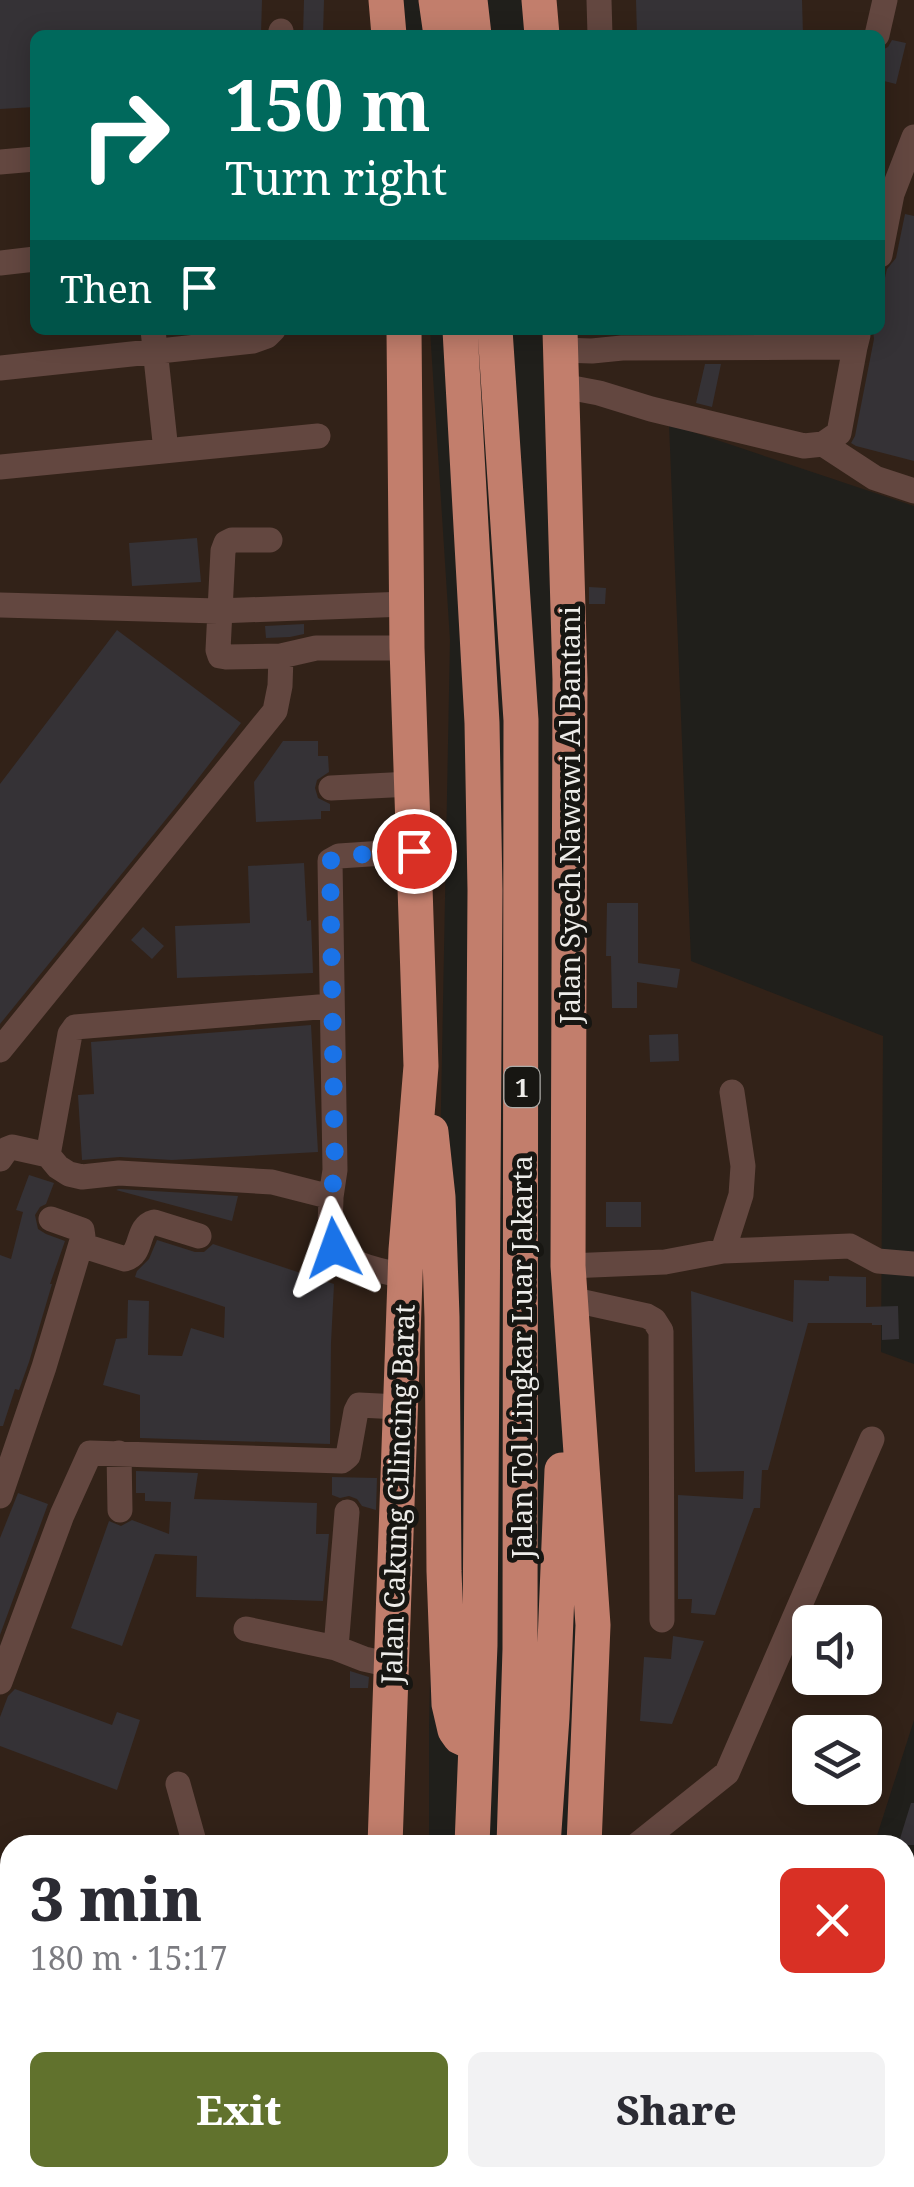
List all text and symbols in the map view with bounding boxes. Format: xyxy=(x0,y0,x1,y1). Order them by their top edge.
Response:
text: 150 m xyxy=(225,56,431,152)
icon: right xyxy=(60,70,190,200)
text: Turn right xyxy=(225,147,447,208)
icon: arrive xyxy=(172,260,227,315)
text: Then xyxy=(60,262,152,314)
street label: Jalan Syech Nawawi Al Bantani xyxy=(550,606,588,1025)
pin xyxy=(372,809,457,894)
icon: arrive xyxy=(387,824,442,879)
road number: 1 xyxy=(504,1067,540,1107)
street label: Jalan Tol Lingkar Luar Jakarta xyxy=(502,1155,540,1560)
position arrow xyxy=(282,1196,386,1300)
street label: Jalan Cakung Cilincing Barat xyxy=(371,1303,423,1686)
map controls xyxy=(792,1605,882,1805)
button: sound xyxy=(792,1605,882,1695)
button: layers xyxy=(792,1715,882,1805)
text: 3 min xyxy=(30,1857,202,1939)
button: close xyxy=(780,1868,885,1973)
text: 180 m · 15:17 xyxy=(30,1936,228,1979)
button: Exit xyxy=(30,2052,448,2167)
button: Share xyxy=(468,2052,885,2167)

